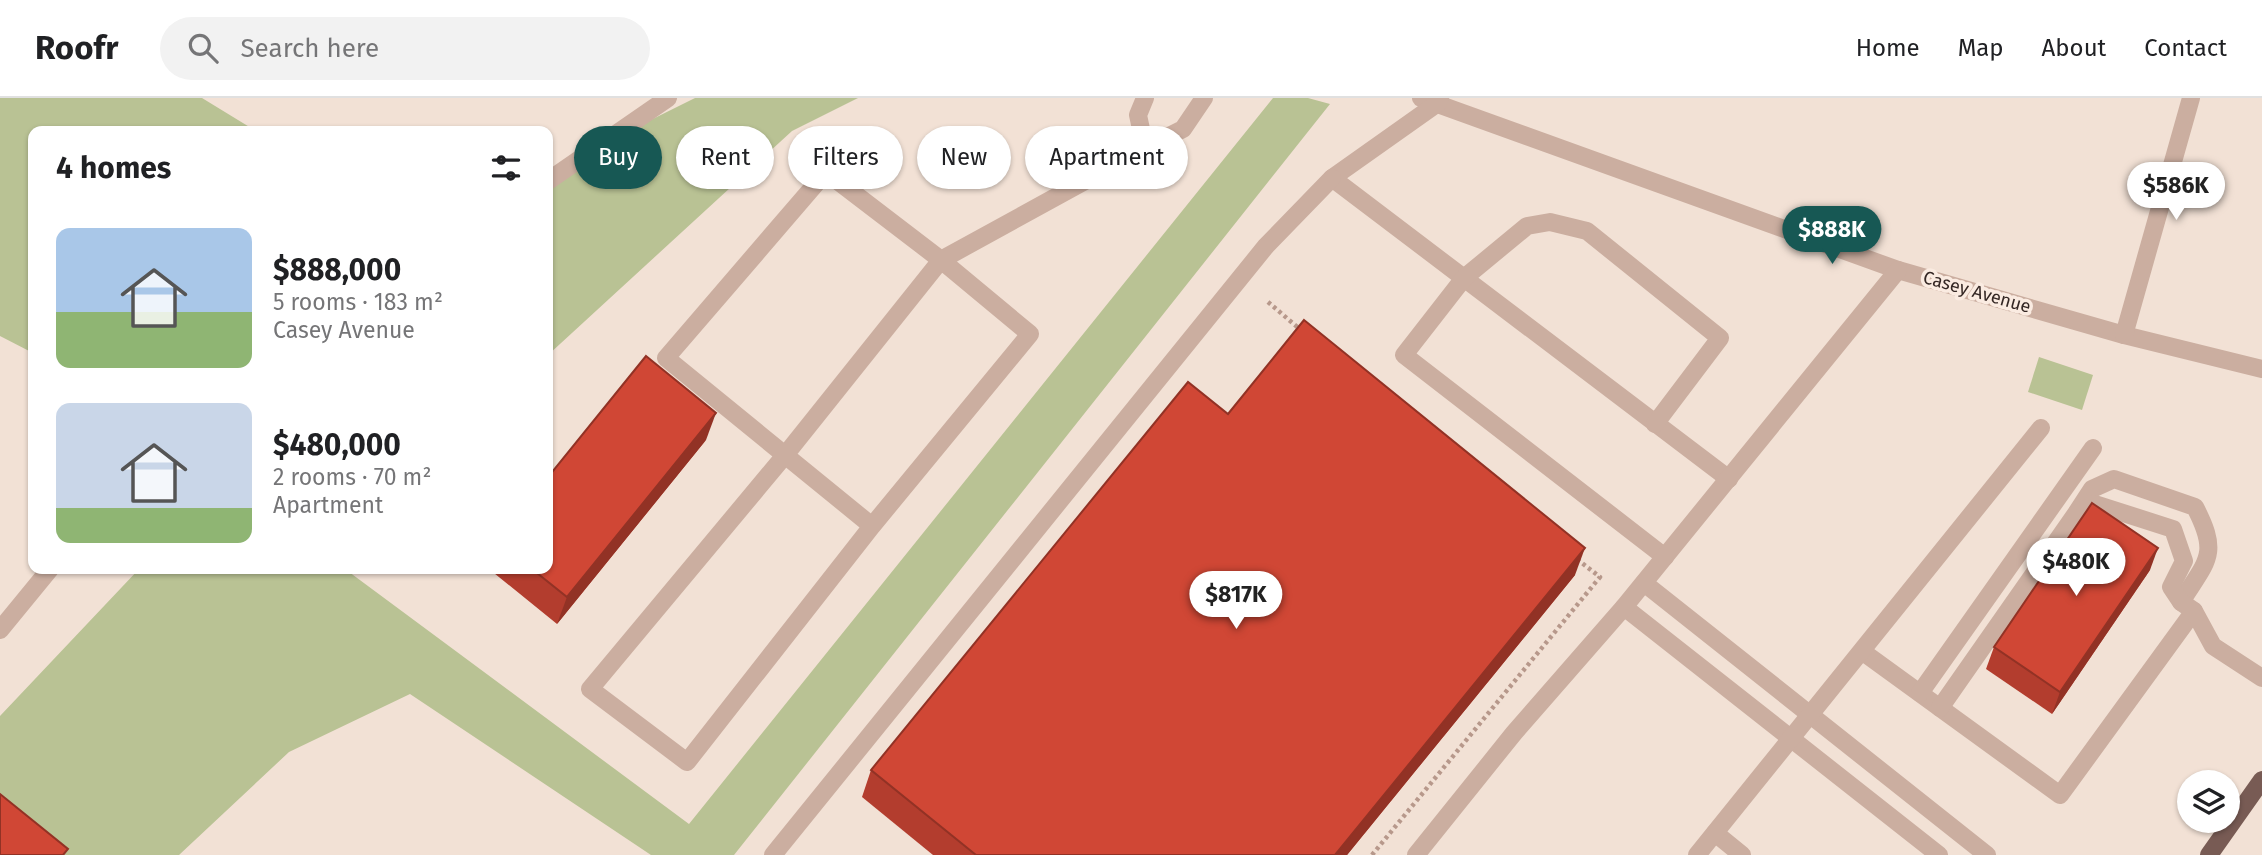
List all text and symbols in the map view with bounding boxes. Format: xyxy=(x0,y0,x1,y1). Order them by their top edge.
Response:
search box xyxy=(160,17,650,80)
text: Roofr xyxy=(35,28,118,68)
icon: search xyxy=(184,29,222,67)
text: Search here xyxy=(240,33,379,64)
text: Home xyxy=(1856,34,1920,62)
text: Map xyxy=(1958,34,2004,62)
text: About xyxy=(2042,34,2106,62)
text: Contact xyxy=(2144,34,2227,62)
chip: Buy xyxy=(574,126,662,189)
chip: Rent xyxy=(676,126,774,189)
chip: Filters xyxy=(788,126,903,189)
chip: New xyxy=(917,126,1011,189)
chip: Apartment xyxy=(1025,126,1188,189)
icon: filters xyxy=(487,149,525,187)
text: 4 homes xyxy=(56,150,171,186)
pin: $586K xyxy=(2127,162,2225,222)
text: $586K xyxy=(2143,171,2209,199)
pin: $888K xyxy=(1783,206,1881,266)
text: $888K xyxy=(1798,215,1866,243)
text: $888,000 xyxy=(273,252,401,288)
icon: home xyxy=(112,256,196,340)
street label: Casey Avenue xyxy=(1921,266,2033,318)
text: 5 rooms · 183 m² xyxy=(273,288,443,316)
text: Casey Avenue xyxy=(273,316,415,344)
text: $480,000 xyxy=(273,427,401,463)
icon: home xyxy=(112,431,196,515)
text: 2 rooms · 70 m² xyxy=(273,463,431,491)
text: Apartment xyxy=(273,491,383,519)
pin: $480K xyxy=(2027,538,2125,598)
text: $480K xyxy=(2043,547,2110,575)
pin: $817K xyxy=(1187,572,1285,631)
text: $817K xyxy=(1205,580,1267,608)
map controls xyxy=(2177,770,2240,833)
button: layers xyxy=(2177,770,2240,833)

